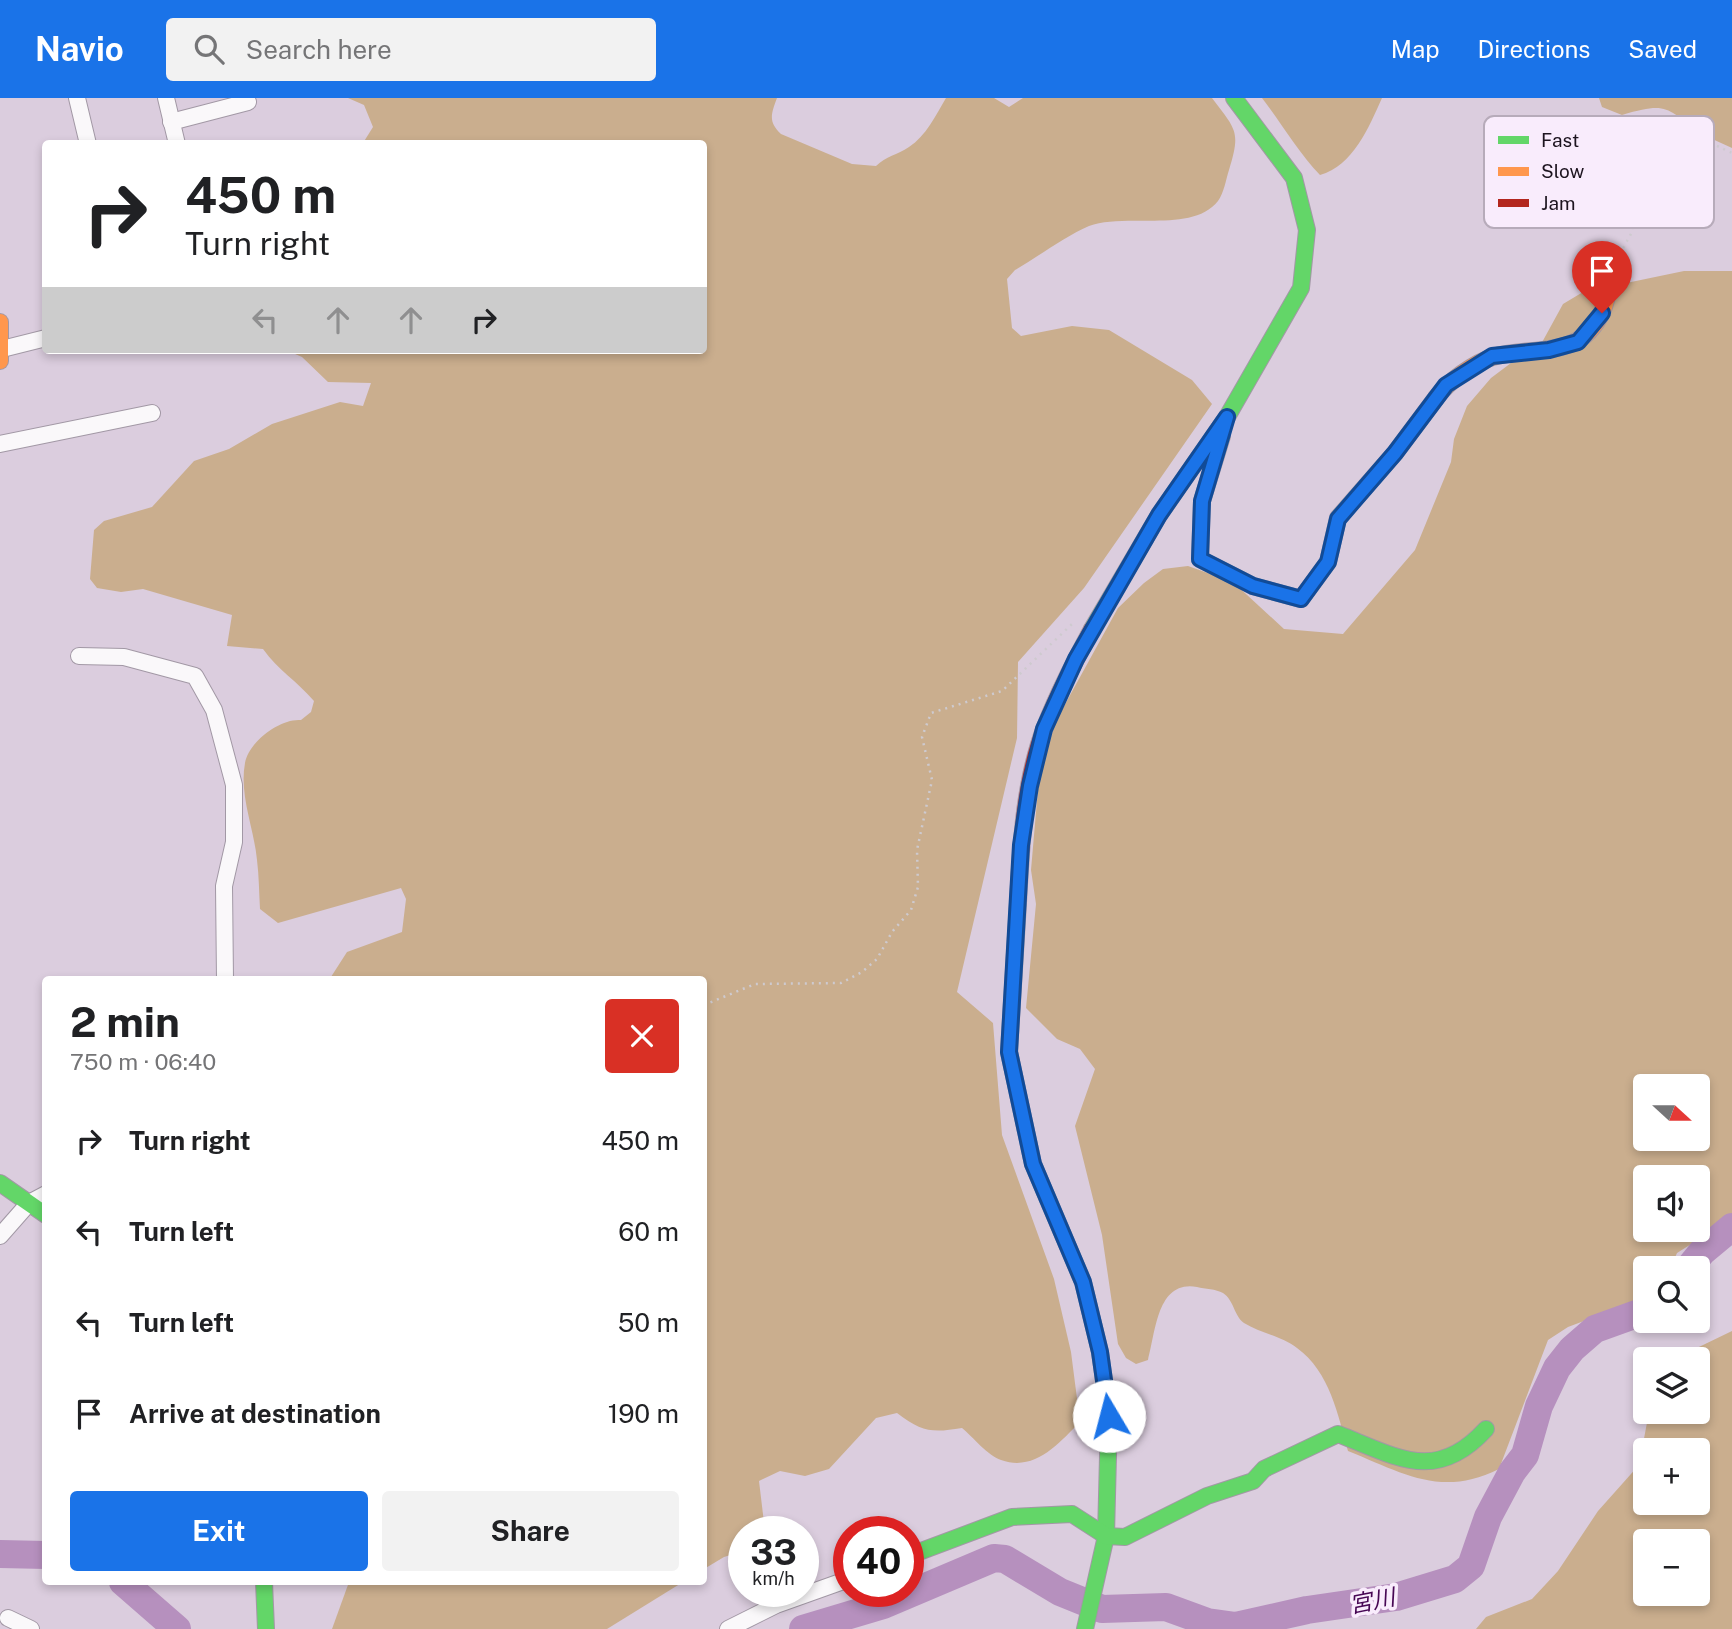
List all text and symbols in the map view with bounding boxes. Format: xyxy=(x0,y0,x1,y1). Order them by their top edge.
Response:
search box xyxy=(166,18,656,81)
text: Navio xyxy=(35,30,124,68)
icon: search xyxy=(190,30,228,68)
text: Search here xyxy=(246,34,392,65)
text: Map xyxy=(1391,35,1440,63)
text: Directions xyxy=(1478,35,1590,63)
text: Saved xyxy=(1628,35,1697,63)
legend xyxy=(1484,116,1714,228)
text: Fast xyxy=(1541,129,1579,151)
text: Slow xyxy=(1541,160,1585,182)
text: 450 m xyxy=(185,166,336,224)
icon: right xyxy=(70,168,161,259)
text: Jam xyxy=(1541,192,1575,214)
text: Turn right xyxy=(185,225,330,262)
pin xyxy=(1572,241,1632,313)
icon: arrive xyxy=(1583,252,1621,290)
icon: left xyxy=(246,301,284,339)
icon: ahead xyxy=(319,301,357,339)
icon: ahead xyxy=(392,301,430,339)
icon: right xyxy=(465,301,503,339)
text: 2 min xyxy=(70,997,180,1046)
button: close xyxy=(605,999,679,1073)
text: 750 m · 06:40 xyxy=(70,1048,216,1075)
north arrow xyxy=(1633,1074,1710,1152)
map controls xyxy=(1633,1074,1710,1606)
icon: right xyxy=(70,1122,108,1160)
text: Turn right xyxy=(129,1125,251,1156)
text: 450 m xyxy=(602,1125,679,1156)
button: sound xyxy=(1633,1165,1710,1242)
icon: left xyxy=(70,1213,108,1251)
text: Turn left xyxy=(129,1216,234,1247)
text: 60 m xyxy=(618,1216,679,1247)
button: search xyxy=(1633,1256,1710,1333)
icon: left xyxy=(70,1304,108,1342)
text: Turn left xyxy=(129,1307,234,1338)
text: 50 m xyxy=(618,1307,679,1338)
button: layers xyxy=(1633,1347,1710,1424)
position arrow xyxy=(1072,1379,1146,1453)
icon: arrive xyxy=(70,1395,108,1433)
text: Arrive at destination xyxy=(129,1398,381,1429)
text: 190 m xyxy=(608,1398,679,1429)
button: + xyxy=(1633,1438,1710,1515)
button: Exit xyxy=(70,1491,368,1571)
button: Share xyxy=(382,1491,679,1571)
speed limit sign: 40 xyxy=(833,1516,924,1607)
button: − xyxy=(1633,1529,1710,1606)
text: 33 xyxy=(750,1532,797,1573)
text: km/h xyxy=(752,1568,795,1589)
water label: 宮川 xyxy=(1347,1582,1400,1618)

